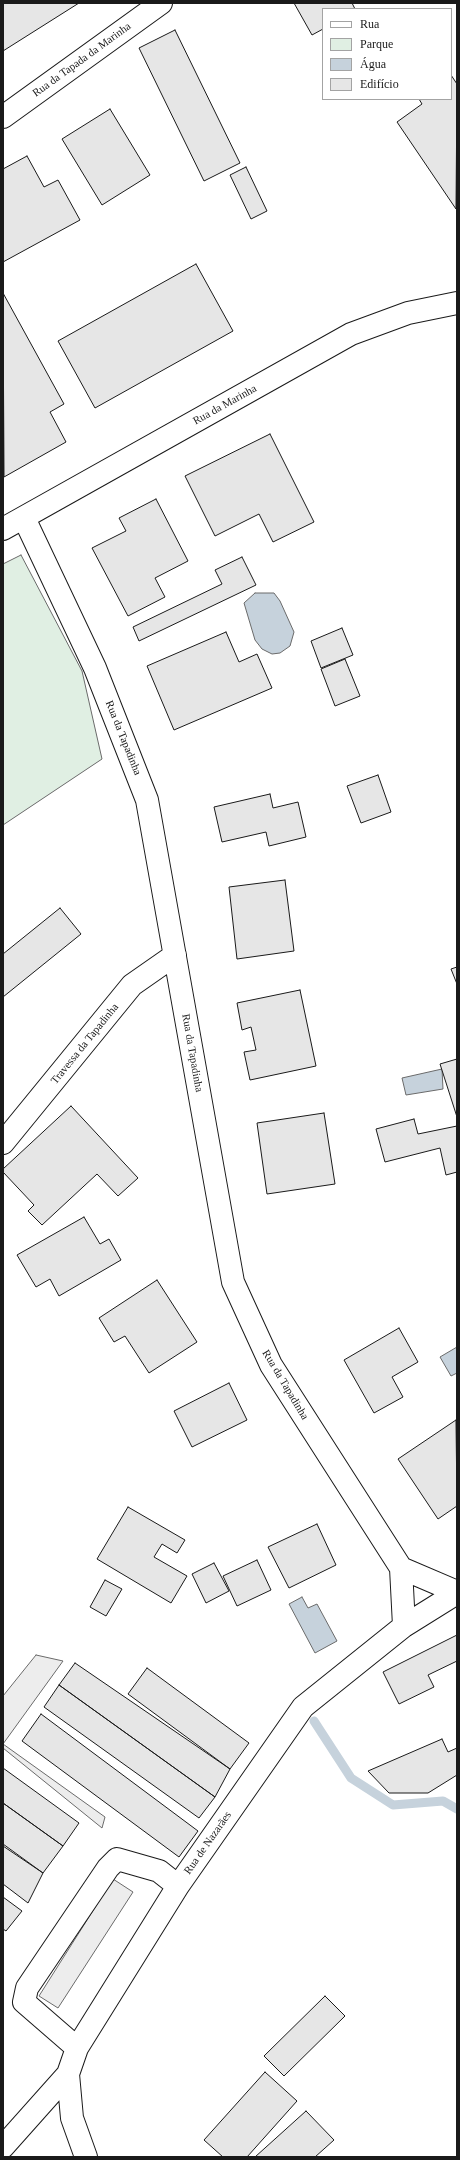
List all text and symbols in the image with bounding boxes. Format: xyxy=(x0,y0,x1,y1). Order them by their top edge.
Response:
legend xyxy=(322,8,452,100)
text: Rua xyxy=(360,17,379,31)
street label: Rua da Tapada da Marinha xyxy=(30,20,134,100)
text: Parque xyxy=(360,37,393,51)
text: Água xyxy=(360,57,386,71)
text: Edifício xyxy=(360,77,399,91)
street label: Rua da Marinha xyxy=(191,382,259,428)
street label: Rua da Tapadinha xyxy=(102,699,144,777)
street label: Travessa da Tapadinha xyxy=(48,1001,122,1087)
street label: Rua da Tapadinha xyxy=(179,1013,205,1093)
street label: Rua da Tapadinha xyxy=(259,1348,311,1422)
street label: Rua de Nazarães xyxy=(181,1809,235,1877)

